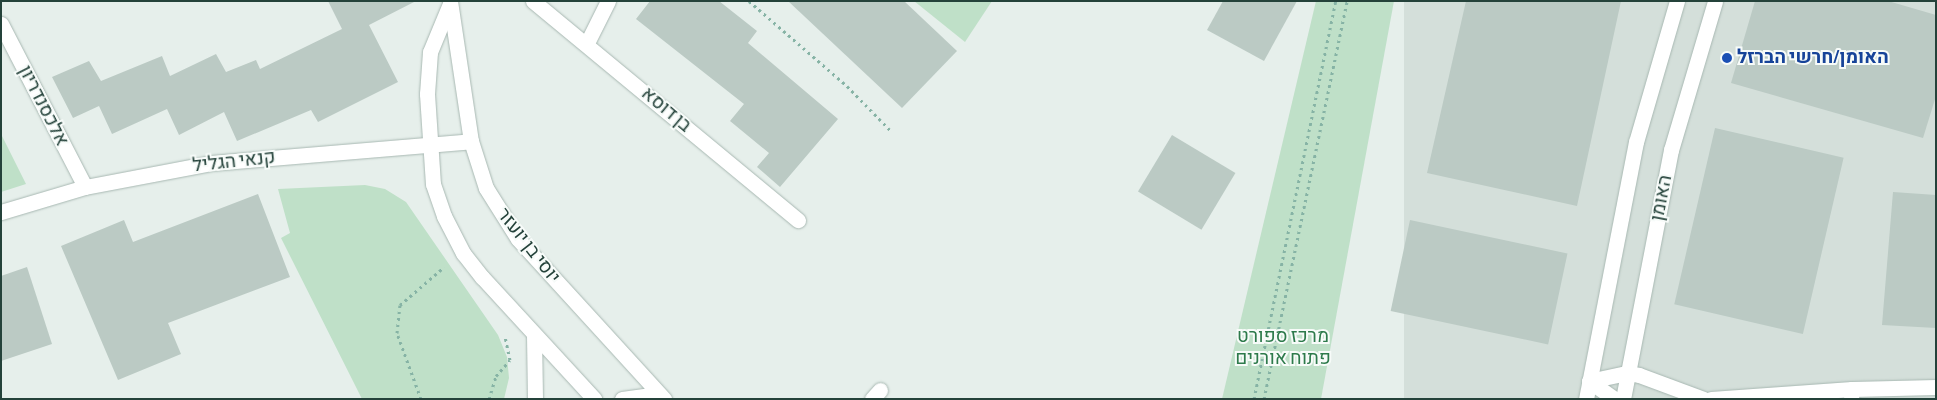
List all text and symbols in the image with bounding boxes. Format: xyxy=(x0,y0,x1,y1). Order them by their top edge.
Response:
place label: האומן/חרשי הברזל xyxy=(1737,47,1889,69)
marker: האומן/חרשי הברזל xyxy=(1721,52,1733,64)
street label: אלכסנדריון xyxy=(13,62,73,150)
street label: בן דוסא xyxy=(636,83,696,137)
street label: קנאי הגליל xyxy=(191,146,277,178)
street label: האומן xyxy=(1646,173,1678,223)
street label: יוסי בן יועזר xyxy=(492,204,564,288)
park label: מרכז ספורט פתוח אורנים xyxy=(1235,326,1331,370)

